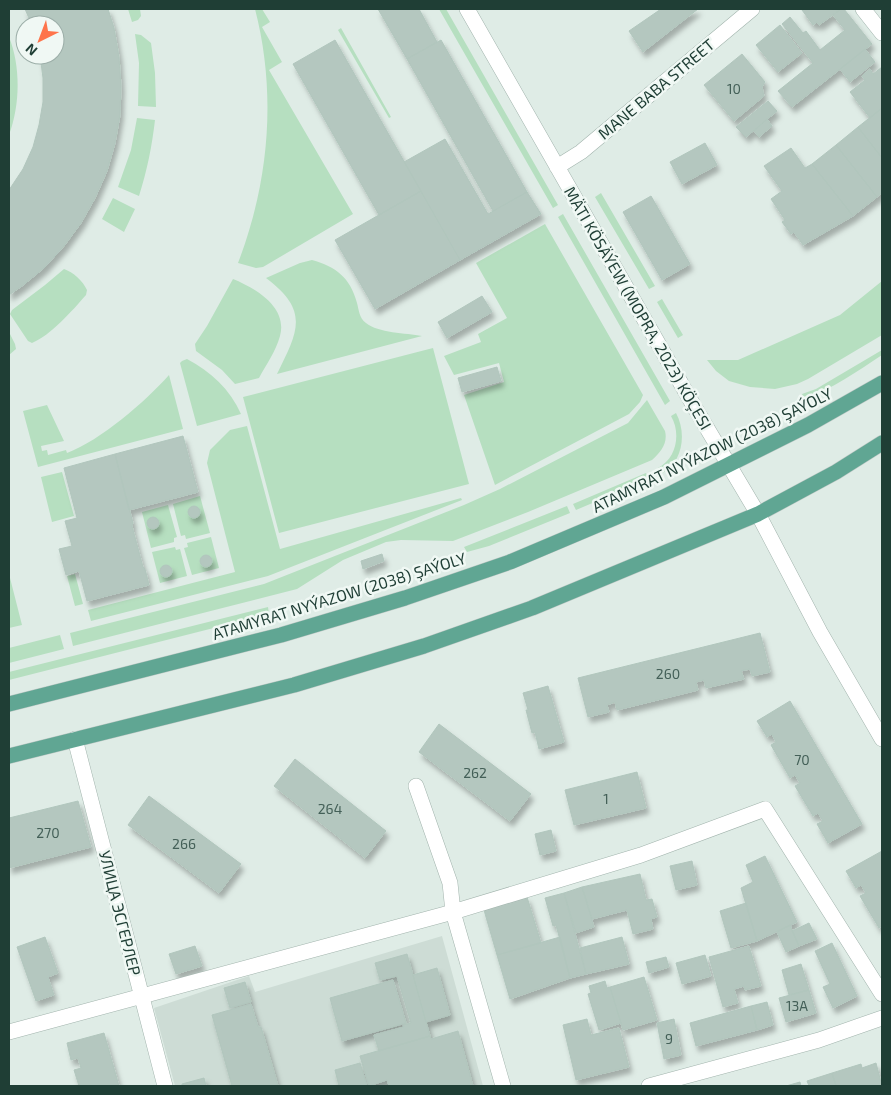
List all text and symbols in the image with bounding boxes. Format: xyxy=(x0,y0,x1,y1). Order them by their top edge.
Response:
north arrow xyxy=(15,15,65,65)
street label: MANE BABA STREET xyxy=(594,34,718,143)
text: N xyxy=(22,40,40,60)
house number: 10 xyxy=(727,80,741,97)
street label: MÄTI KÖSÄÝEW (MOPRA, 2023) KÖÇESI xyxy=(560,183,716,433)
street label: ATAMYRAT NYÝAZOW (2038) ŞAÝOLY xyxy=(589,383,835,517)
street label: ATAMYRAT NYÝAZOW (2038) ŞAÝOLY xyxy=(210,548,468,644)
house number: 260 xyxy=(656,665,680,682)
house number: 70 xyxy=(794,751,810,768)
house number: 262 xyxy=(463,764,487,781)
house number: 1 xyxy=(603,790,609,807)
house number: 264 xyxy=(318,800,342,817)
house number: 270 xyxy=(36,824,60,841)
house number: 266 xyxy=(172,835,196,852)
street label: УЛИЦА ЭСГЕРЛЕР xyxy=(96,848,145,977)
house number: 13A xyxy=(786,997,808,1014)
house number: 9 xyxy=(665,1030,673,1047)

